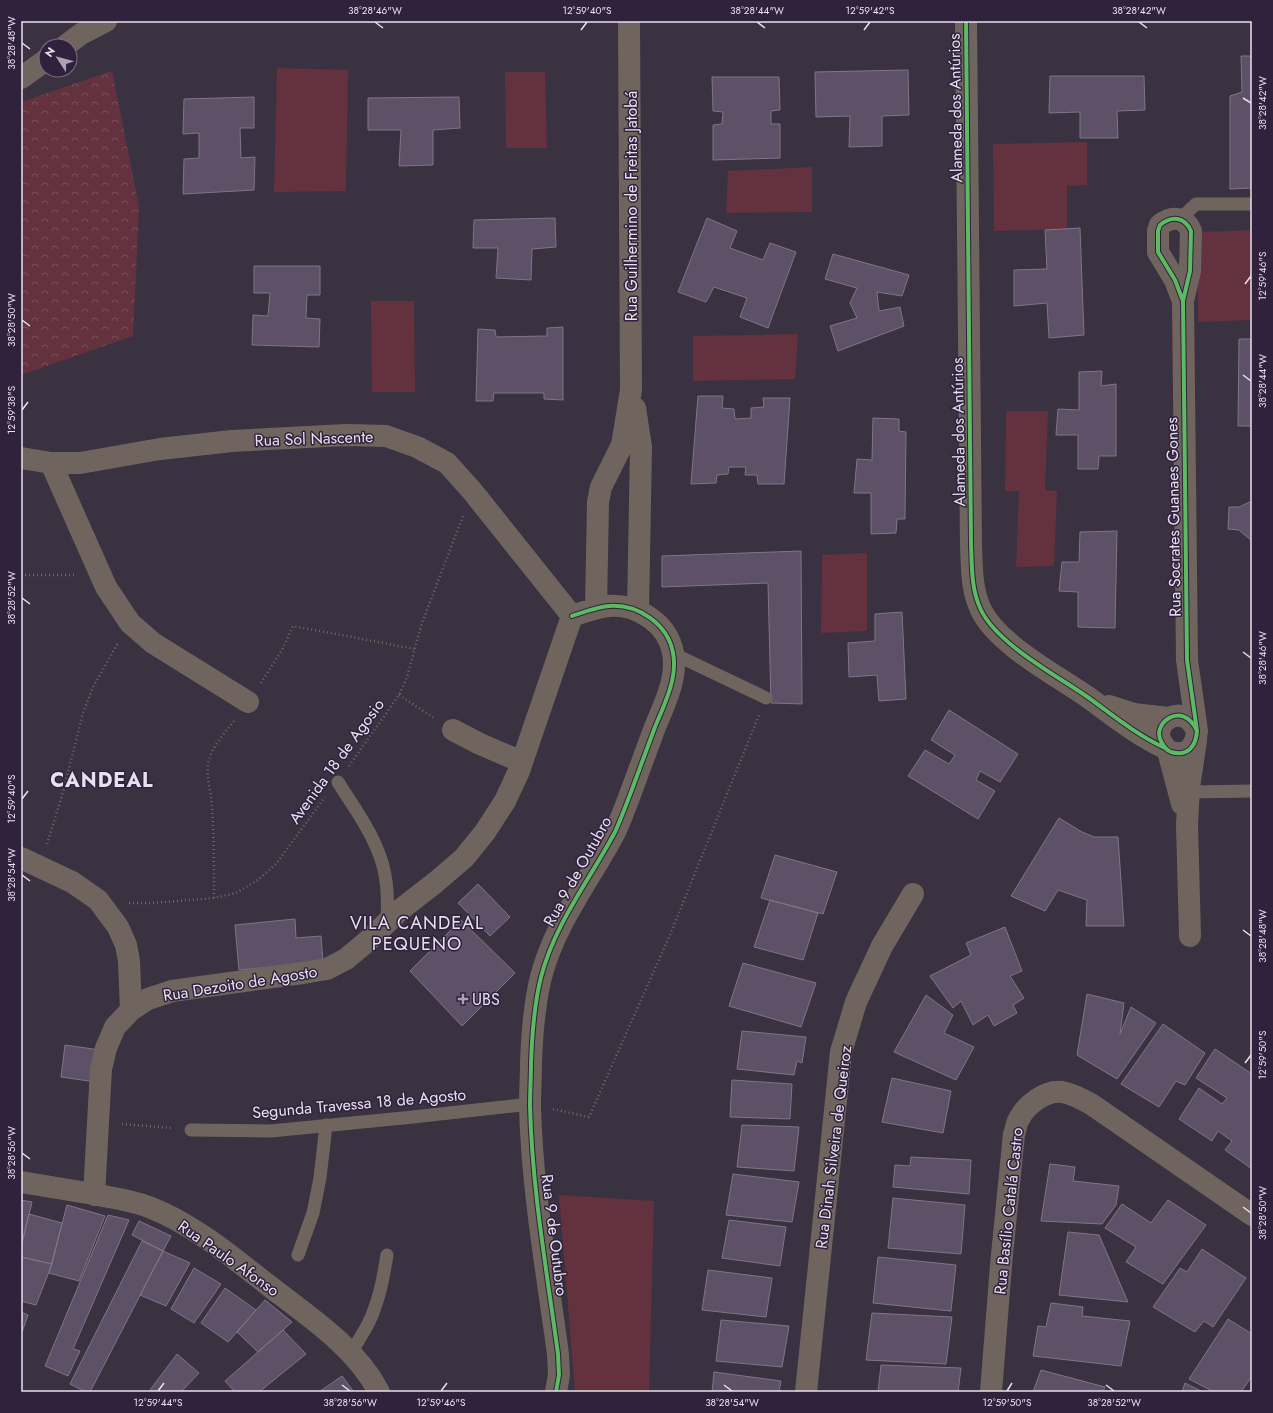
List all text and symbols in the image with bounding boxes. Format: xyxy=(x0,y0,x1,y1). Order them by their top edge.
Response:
text: 38°28'46"W xyxy=(348,3,402,18)
text: 12°59'40"S xyxy=(562,3,612,18)
text: 38°28'44"W xyxy=(730,3,784,18)
text: 12°59'42"S xyxy=(846,3,895,18)
text: 38°28'42"W xyxy=(1112,3,1166,18)
text: 38°28'48"W xyxy=(4,16,19,70)
street label: Alameda dos Antúrios xyxy=(943,33,968,183)
north arrow xyxy=(38,38,78,78)
text: N xyxy=(41,44,59,60)
text: 38°28'42"W xyxy=(1255,76,1270,130)
street label: Rua Guilhermino de Freitas Jatobá xyxy=(620,91,643,321)
text: 12°59'46"S xyxy=(1255,251,1270,300)
text: 38°28'50"W xyxy=(4,293,19,347)
text: 38°28'44"W xyxy=(1255,354,1270,408)
street label: Alameda dos Antúrios xyxy=(946,357,971,507)
text: 12°59'38"S xyxy=(4,385,19,434)
street label: Rua Socrates Guanaes Gones xyxy=(1160,417,1187,617)
street label: Rua Sol Nascente xyxy=(254,425,374,452)
text: 38°28'52"W xyxy=(4,571,19,625)
text: 38°28'46"W xyxy=(1255,631,1270,685)
street label: Avenida 18 de Agosio xyxy=(283,694,390,829)
district label: CANDEAL xyxy=(50,766,154,795)
text: 12°59'40"S xyxy=(4,774,19,824)
street label: Rua 9 de Outubro xyxy=(538,812,617,930)
text: 38°28'54"W xyxy=(4,848,19,902)
text: 38°28'48"W xyxy=(1255,909,1270,963)
district label: VILA CANDEAL PEQUENO xyxy=(350,910,484,957)
street label: Rua Dezoito de Agosto xyxy=(161,960,319,1007)
place label: UBS xyxy=(472,988,500,1011)
marker: UBS xyxy=(457,993,469,1005)
text: 12°59'50"S xyxy=(1255,1030,1270,1080)
street label: Rua Dinah Silveira de Queiroz xyxy=(810,1043,857,1250)
street label: Segunda Travessa 18 de Agosto xyxy=(251,1083,467,1124)
text: 38°28'56"W xyxy=(4,1126,19,1180)
street label: Rua Basílio Catalá Castro xyxy=(988,1126,1029,1296)
street label: Rua 9 de Outubro xyxy=(536,1173,573,1297)
text: 38°28'50"W xyxy=(1255,1186,1270,1240)
street label: Rua Paulo Afonso xyxy=(173,1215,284,1302)
text: 12°59'44"S xyxy=(133,1395,183,1410)
text: 38°28'56"W xyxy=(323,1395,377,1410)
text: 12°59'46"S xyxy=(417,1395,466,1410)
text: 38°28'54"W xyxy=(705,1395,759,1410)
text: 12°59'50"S xyxy=(983,1395,1032,1410)
text: 38°28'52"W xyxy=(1087,1395,1141,1410)

